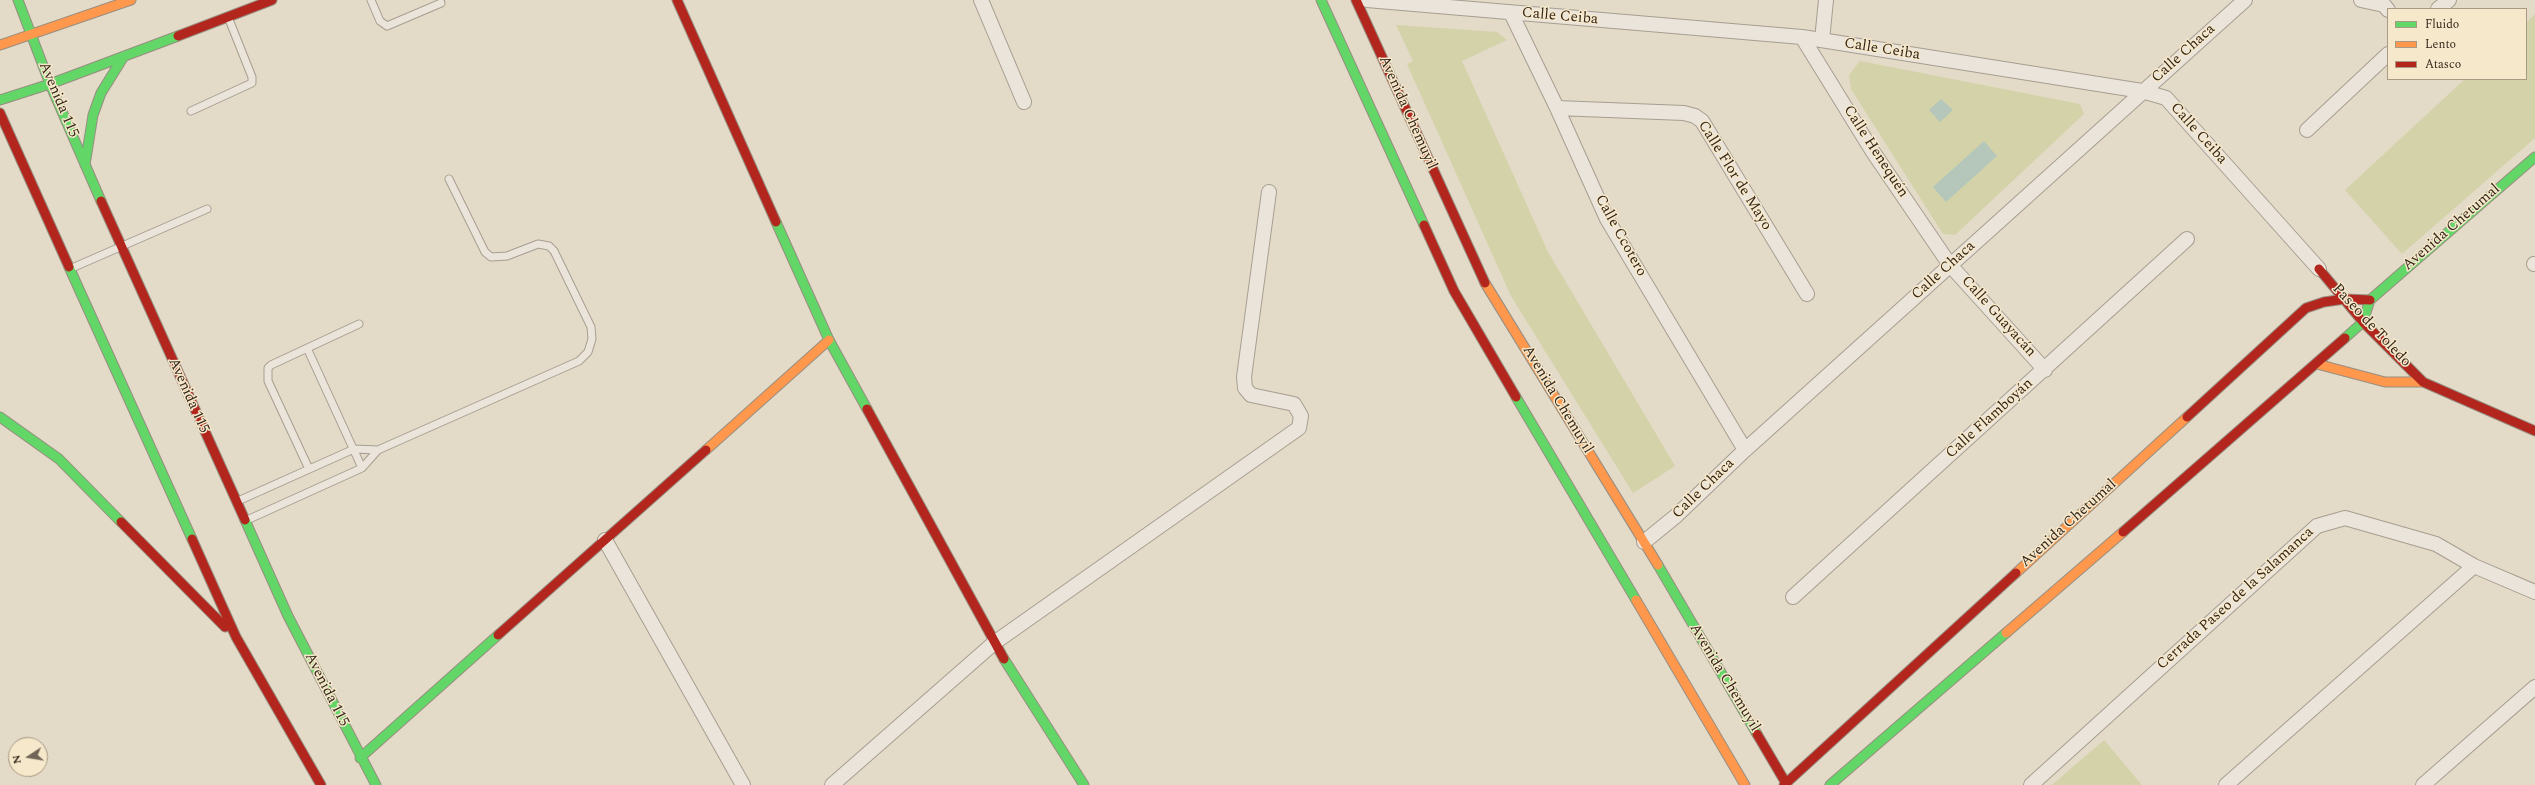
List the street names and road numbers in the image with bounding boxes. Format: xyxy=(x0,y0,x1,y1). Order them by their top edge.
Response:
street label: Calle Ceiba xyxy=(1521,5,1599,29)
street label: Calle Chaca xyxy=(2148,21,2220,87)
street label: Calle Ceiba xyxy=(1843,35,1921,65)
street label: Avenida Chemuyil xyxy=(1374,53,1440,173)
street label: Avenida 115 xyxy=(34,59,82,141)
street label: Calle Ceiba xyxy=(2166,100,2230,168)
street label: Calle Henequén xyxy=(1839,103,1911,201)
street label: Calle Flor de Mayo xyxy=(1693,118,1775,234)
street label: Avenida Chetumal xyxy=(2400,181,2504,275)
street label: Calle Ccotero xyxy=(1590,192,1650,280)
street label: Calle Chaca xyxy=(1908,238,1980,304)
street label: Calle Guayacán xyxy=(1957,273,2039,361)
street label: Paseo de Toledo xyxy=(2328,281,2414,371)
street label: Avenida Chemuyil xyxy=(1518,343,1596,457)
street label: Avenida 115 xyxy=(163,356,213,436)
street label: Calle Flamboyán xyxy=(1943,375,2037,463)
street label: Calle Chaca xyxy=(1669,455,1739,523)
street label: Avenida Chetumal xyxy=(2017,476,2121,572)
street label: Cerrada Paseo de la Salamanca xyxy=(2154,524,2318,674)
street label: Avenida Chemuyil xyxy=(1685,621,1763,735)
street label: Avenida 115 xyxy=(300,650,352,730)

